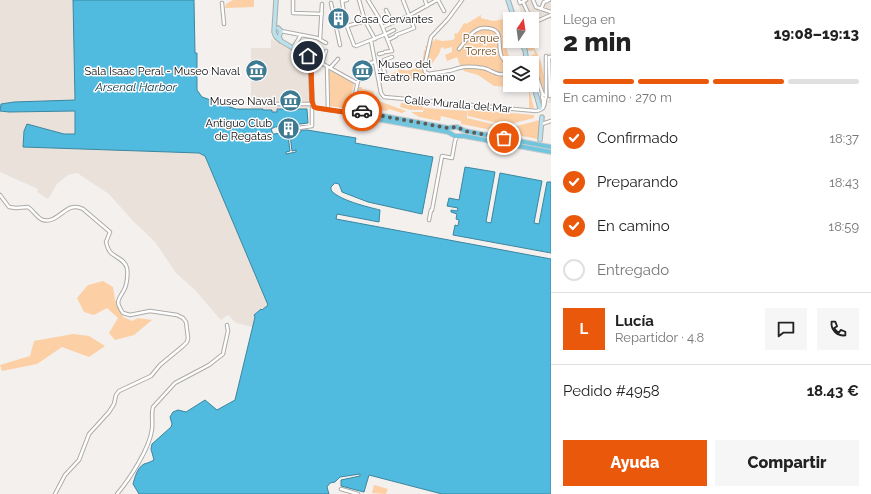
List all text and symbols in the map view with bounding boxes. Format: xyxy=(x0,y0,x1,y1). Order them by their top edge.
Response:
building icon: Casa Cervantes xyxy=(326,6,352,32)
north arrow xyxy=(503,12,539,48)
map controls xyxy=(503,12,539,92)
text: Llega en xyxy=(563,12,615,27)
place label: Casa Cervantes xyxy=(354,13,433,26)
text: 19:08–19:13 xyxy=(774,25,859,43)
text: 2 min xyxy=(563,27,631,57)
park label: Parque Torres xyxy=(463,32,500,58)
pin xyxy=(291,39,325,73)
icon: home xyxy=(297,45,319,67)
button: layers xyxy=(503,56,539,92)
museum icon: Museo del Teatro Romano xyxy=(350,57,376,83)
museum icon: Sala Isaac Peral - Museo Naval xyxy=(243,58,269,84)
place label: Museo del Teatro Romano xyxy=(378,58,456,84)
place label: Sala Isaac Peral - Museo Naval xyxy=(85,65,240,78)
water label: Arsenal Harbor xyxy=(94,80,178,94)
museum icon: Museo Naval xyxy=(278,88,304,114)
text: En camino · 270 m xyxy=(563,90,672,105)
courier xyxy=(342,91,382,131)
street label: Calle Muralla del Mar xyxy=(404,93,512,116)
place label: Museo Naval xyxy=(210,95,276,108)
icon: car xyxy=(351,100,373,122)
building icon: Antiguo Club de Regatas xyxy=(275,116,301,142)
place label: Antiguo Club de Regatas xyxy=(206,117,272,143)
pin xyxy=(487,121,521,155)
icon: bag xyxy=(493,127,515,149)
icon: check xyxy=(563,127,585,149)
text: Confirmado xyxy=(597,129,678,147)
text: 18:37 xyxy=(829,131,859,146)
icon: check xyxy=(563,171,585,193)
text: Preparando xyxy=(597,173,678,191)
text: 18:43 xyxy=(829,175,859,190)
icon: check xyxy=(563,215,585,237)
text: En camino xyxy=(597,217,670,235)
text: 18:59 xyxy=(829,219,859,234)
text: Entregado xyxy=(597,261,669,279)
button: chat xyxy=(765,308,807,350)
button: phone xyxy=(817,308,859,350)
text: Lucía xyxy=(615,312,654,330)
text: L xyxy=(580,320,588,338)
text: Repartidor · 4.8 xyxy=(615,330,704,345)
text: Pedido #4958 xyxy=(563,382,660,400)
text: 18.43 € xyxy=(807,382,859,400)
button: Ayuda xyxy=(563,440,707,486)
button: Compartir xyxy=(715,440,859,486)

